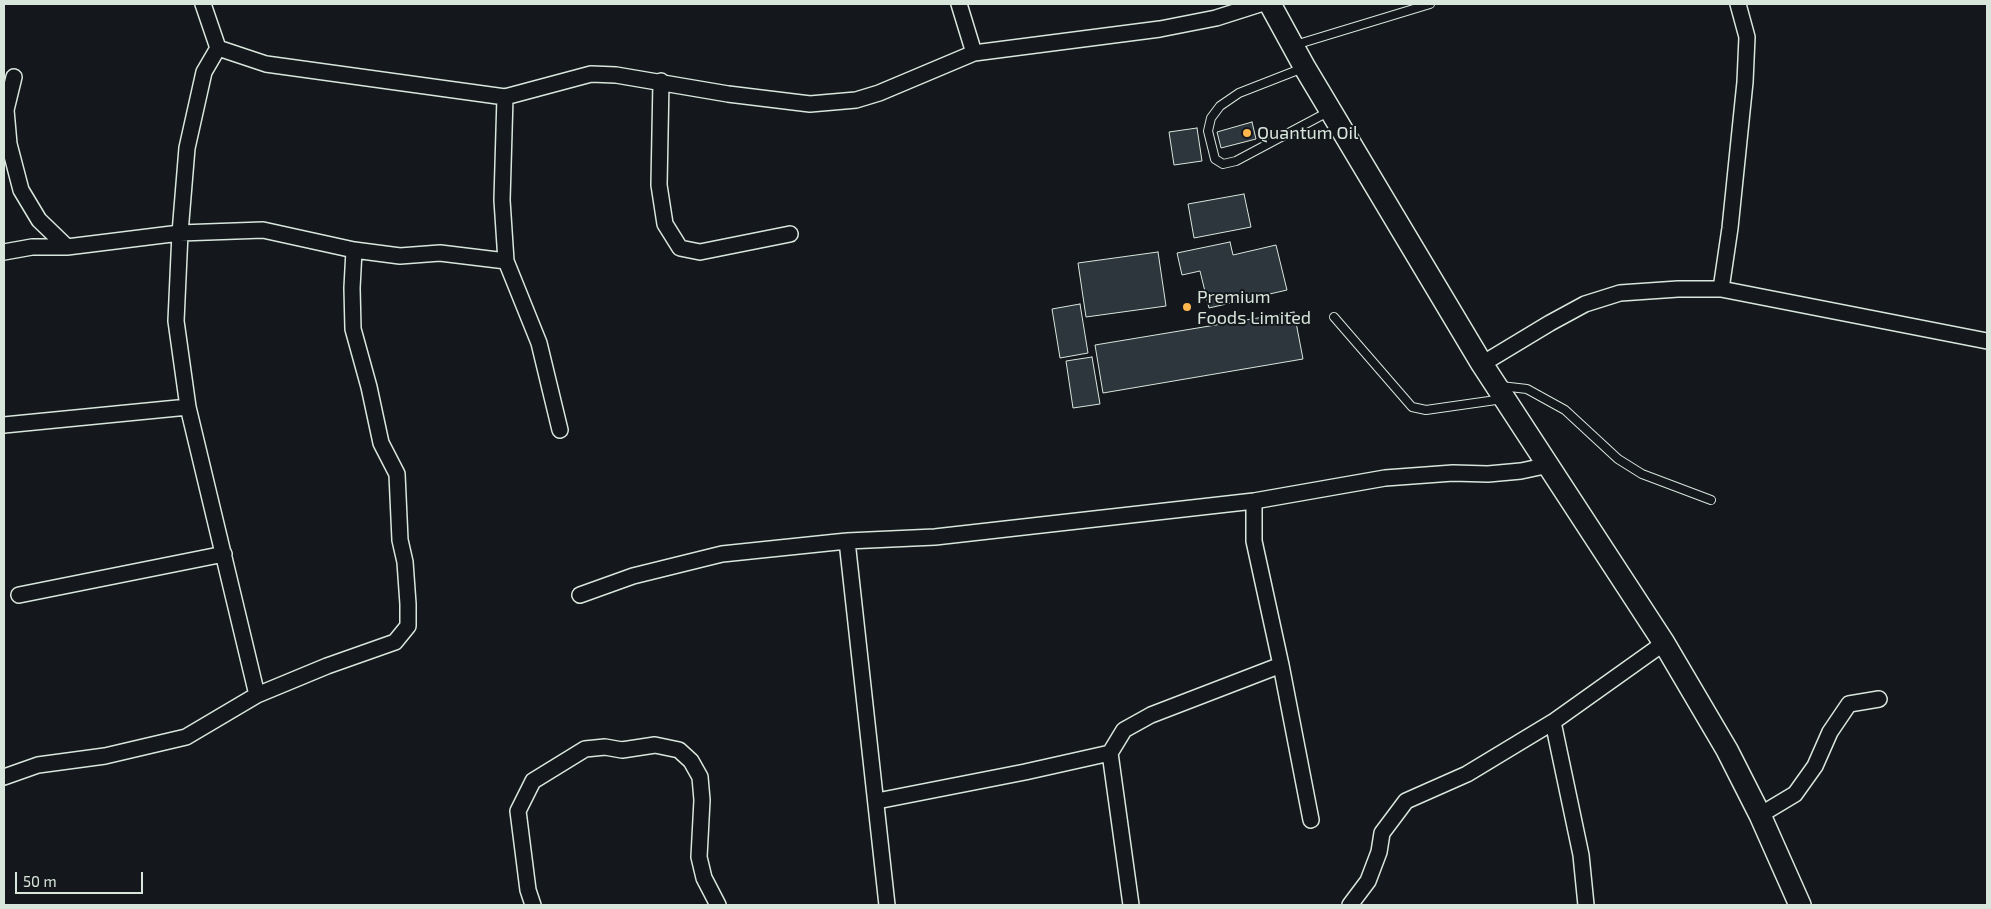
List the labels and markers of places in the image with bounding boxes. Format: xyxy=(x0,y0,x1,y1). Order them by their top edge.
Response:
place label: Quantum Oil xyxy=(1257,122,1358,144)
marker: Quantum Oil xyxy=(1241,127,1253,139)
place label: Premium Foods Limited xyxy=(1197,286,1311,328)
marker: Premium Foods Limited xyxy=(1181,301,1193,313)

